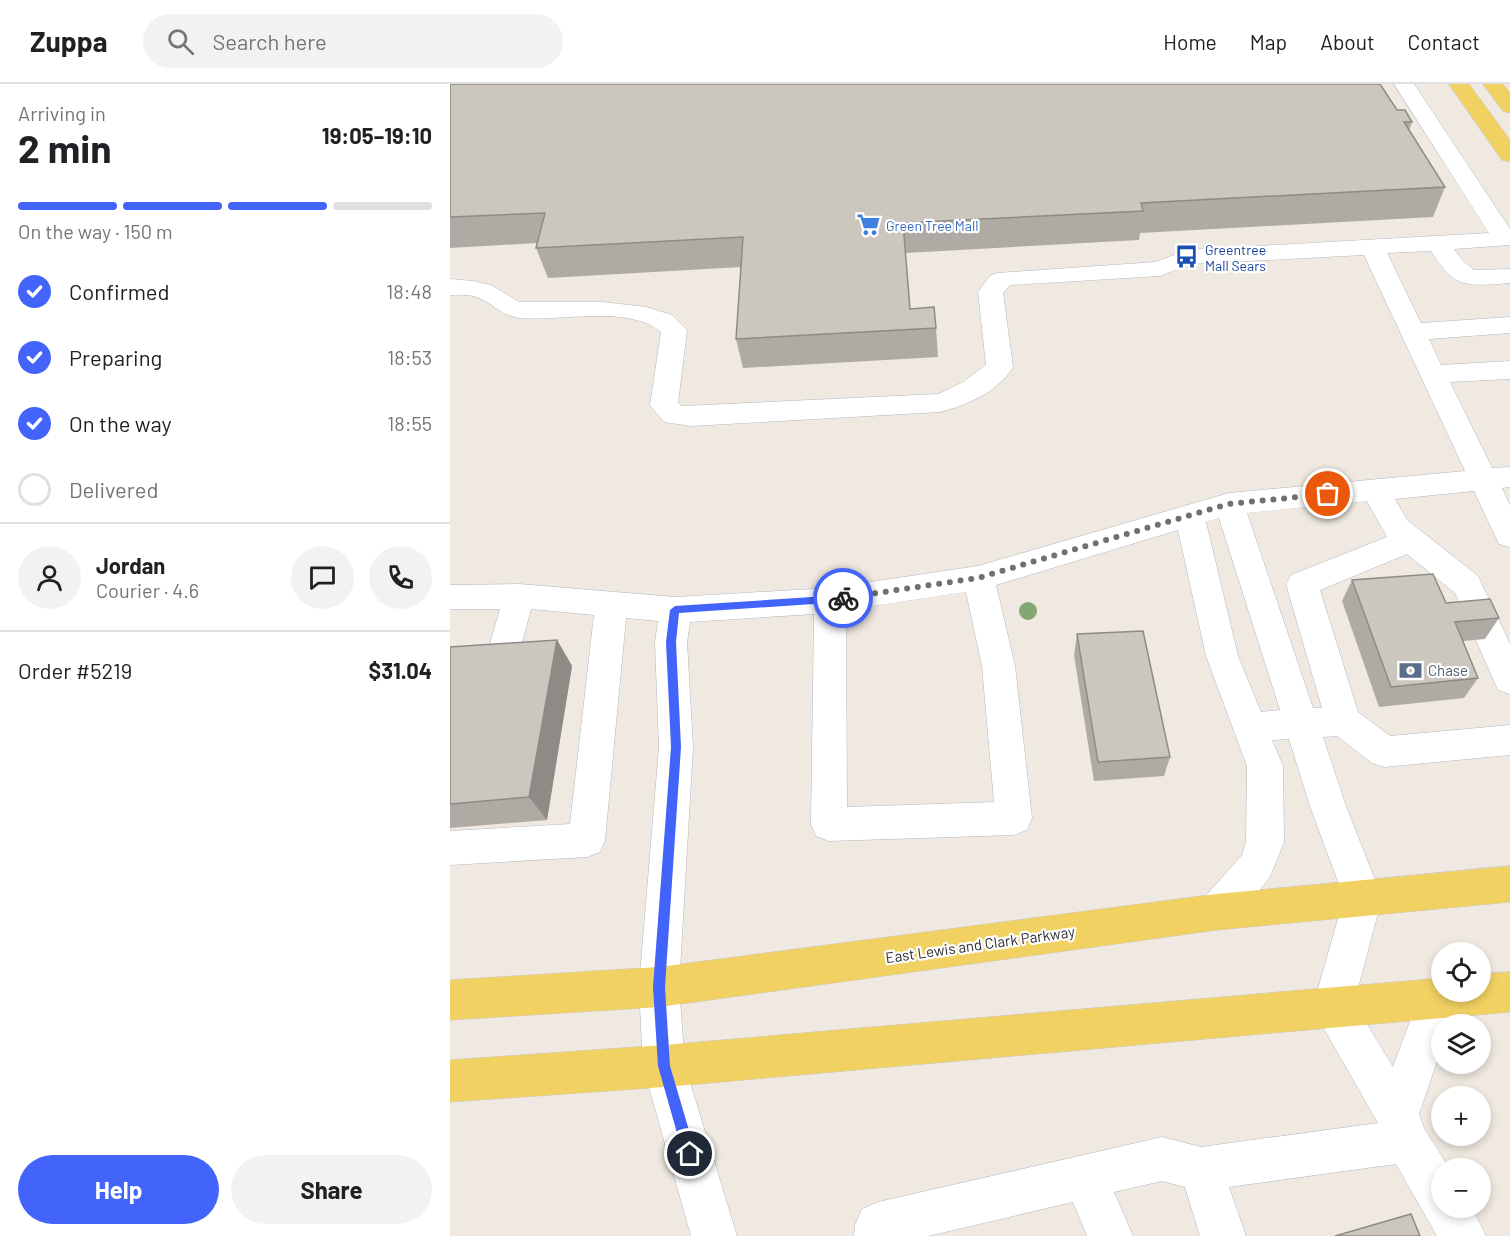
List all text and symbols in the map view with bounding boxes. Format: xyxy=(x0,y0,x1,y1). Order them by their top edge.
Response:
search box xyxy=(143,14,563,68)
text: Zuppa xyxy=(30,24,107,58)
icon: search xyxy=(164,25,197,58)
text: Search here xyxy=(212,28,327,54)
text: Home xyxy=(1163,29,1217,54)
text: Map xyxy=(1250,29,1287,54)
text: About xyxy=(1320,29,1375,54)
text: Contact xyxy=(1408,29,1480,54)
text: Arriving in xyxy=(18,101,106,125)
text: 19:05–19:10 xyxy=(322,122,432,148)
text: 2 min xyxy=(18,124,111,171)
supermarket icon: Green Tree Mall xyxy=(855,212,881,238)
place label: Green Tree Mall xyxy=(886,217,978,234)
text: On the way · 150 m xyxy=(18,219,173,243)
place label: Greentree Mall Sears xyxy=(1205,241,1266,274)
bus stop icon: Greentree Mall Sears xyxy=(1174,244,1200,270)
icon: check xyxy=(18,275,51,308)
text: Confirmed xyxy=(69,278,169,304)
text: 18:48 xyxy=(386,279,432,303)
icon: check xyxy=(18,341,51,374)
text: Preparing xyxy=(69,344,162,370)
text: 18:53 xyxy=(387,345,432,369)
icon: check xyxy=(18,407,51,440)
text: On the way xyxy=(69,410,172,436)
text: 18:55 xyxy=(387,411,432,435)
pin xyxy=(1302,468,1353,519)
text: Delivered xyxy=(69,476,158,502)
icon: bag xyxy=(1311,477,1344,510)
button: person xyxy=(18,546,81,609)
button: chat xyxy=(291,546,354,609)
button: phone xyxy=(369,546,432,609)
text: Jordan xyxy=(96,552,165,578)
courier xyxy=(813,568,873,628)
text: Courier · 4.6 xyxy=(96,578,199,602)
icon: bike xyxy=(827,582,860,615)
text: Order #5219 xyxy=(18,657,132,683)
text: $31.04 xyxy=(369,657,432,683)
bank icon: Chase xyxy=(1397,657,1423,683)
place label: Chase xyxy=(1428,661,1468,679)
street label: East Lewis and Clark Parkway xyxy=(884,922,1076,966)
map controls xyxy=(1431,942,1491,1218)
button: locate xyxy=(1431,942,1491,1002)
button: layers xyxy=(1431,1014,1491,1074)
button: + xyxy=(1431,1086,1491,1146)
pin xyxy=(664,1128,715,1179)
icon: home xyxy=(673,1137,706,1170)
button: Help xyxy=(18,1155,219,1224)
button: Share xyxy=(231,1155,432,1224)
button: − xyxy=(1431,1158,1491,1218)

